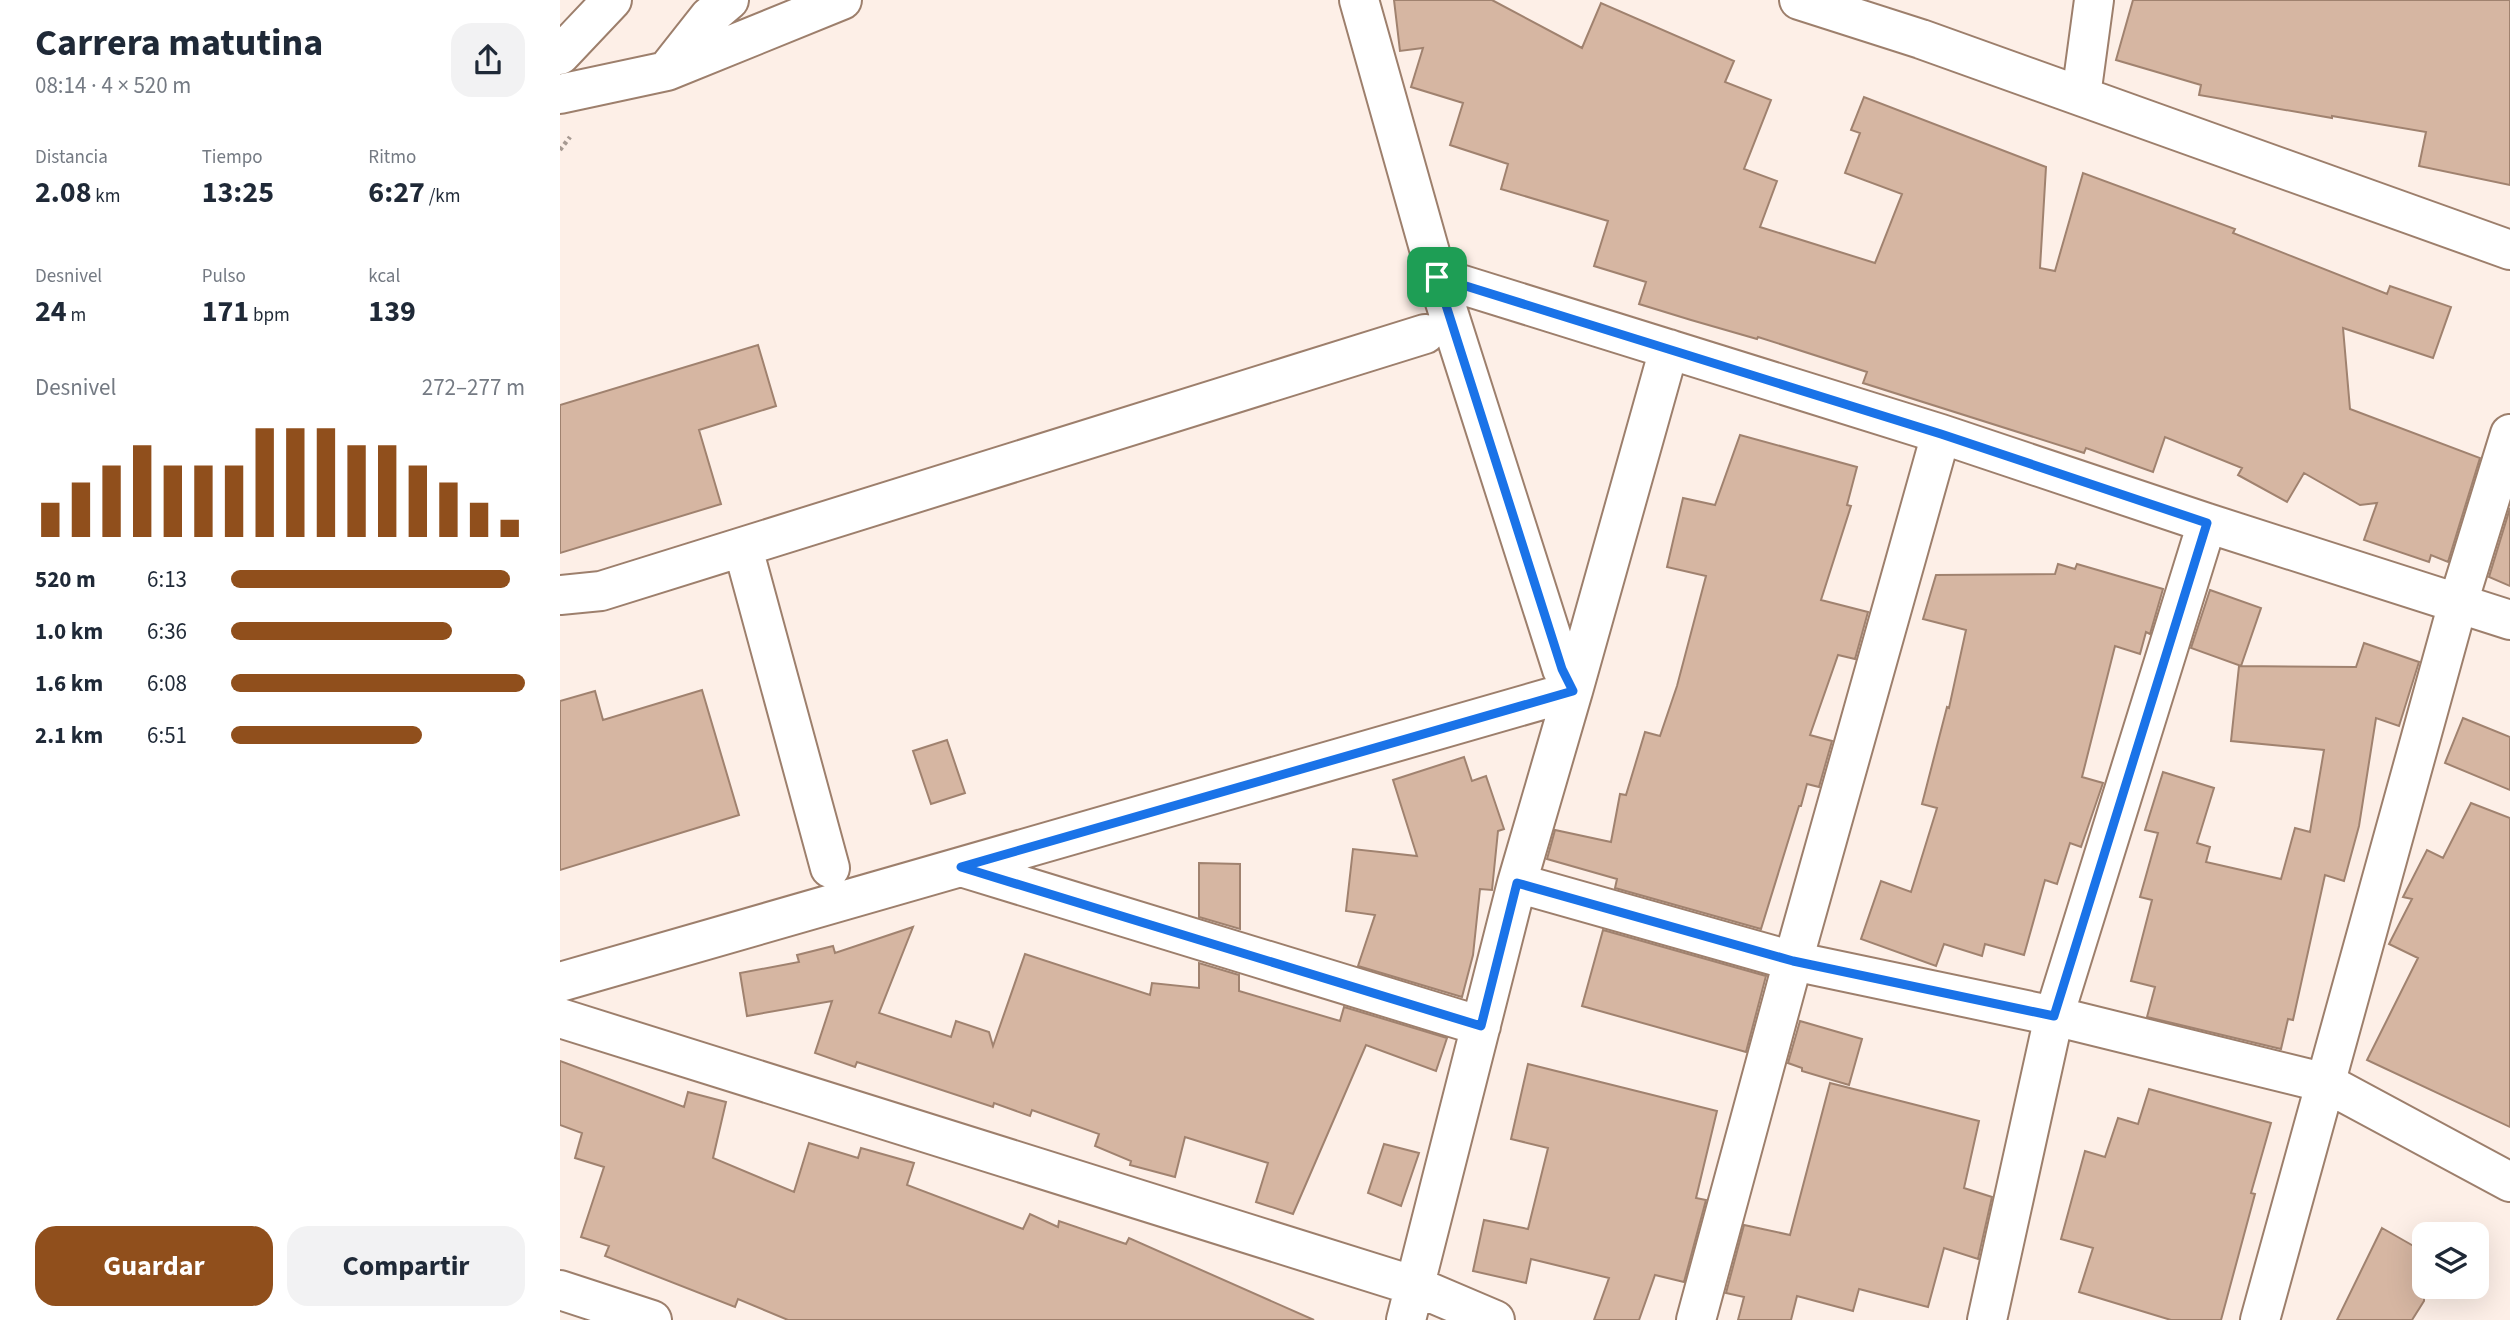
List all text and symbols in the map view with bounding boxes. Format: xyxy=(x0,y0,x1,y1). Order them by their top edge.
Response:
text: Carrera matutina xyxy=(35,16,323,70)
button: share xyxy=(451,23,525,97)
text: 08:14 · 4 × 520 m xyxy=(35,69,191,102)
text: Distancia xyxy=(35,144,108,171)
text: Tiempo xyxy=(202,144,263,171)
text: Ritmo xyxy=(368,144,416,171)
text: 2.08 xyxy=(35,171,92,214)
text: 13:25 xyxy=(202,171,274,214)
text: 6:27 xyxy=(368,171,425,214)
text: km xyxy=(92,183,121,210)
text: /km xyxy=(425,183,460,210)
pin xyxy=(1407,247,1467,307)
icon: arrive xyxy=(1418,258,1456,296)
text: Desnivel xyxy=(35,263,102,290)
text: Pulso xyxy=(202,263,246,290)
text: kcal xyxy=(368,263,400,290)
text: 24 xyxy=(35,290,67,333)
text: 171 xyxy=(202,290,249,333)
text: 139 xyxy=(368,290,416,333)
text: m xyxy=(67,302,86,329)
text: bpm xyxy=(249,302,290,329)
text: Desnivel xyxy=(35,371,116,404)
text: 272–277 m xyxy=(422,371,525,404)
text: 520 m xyxy=(35,563,96,596)
text: 6:13 xyxy=(147,563,187,596)
text: 1.0 km xyxy=(35,615,103,648)
text: 6:36 xyxy=(147,615,187,648)
text: 1.6 km xyxy=(35,667,103,700)
text: 6:08 xyxy=(147,667,187,700)
text: 2.1 km xyxy=(35,719,103,752)
text: 6:51 xyxy=(147,719,187,752)
map controls xyxy=(2412,1222,2489,1299)
button: layers xyxy=(2412,1222,2489,1299)
button: Guardar xyxy=(35,1226,273,1306)
button: Compartir xyxy=(287,1226,525,1306)

